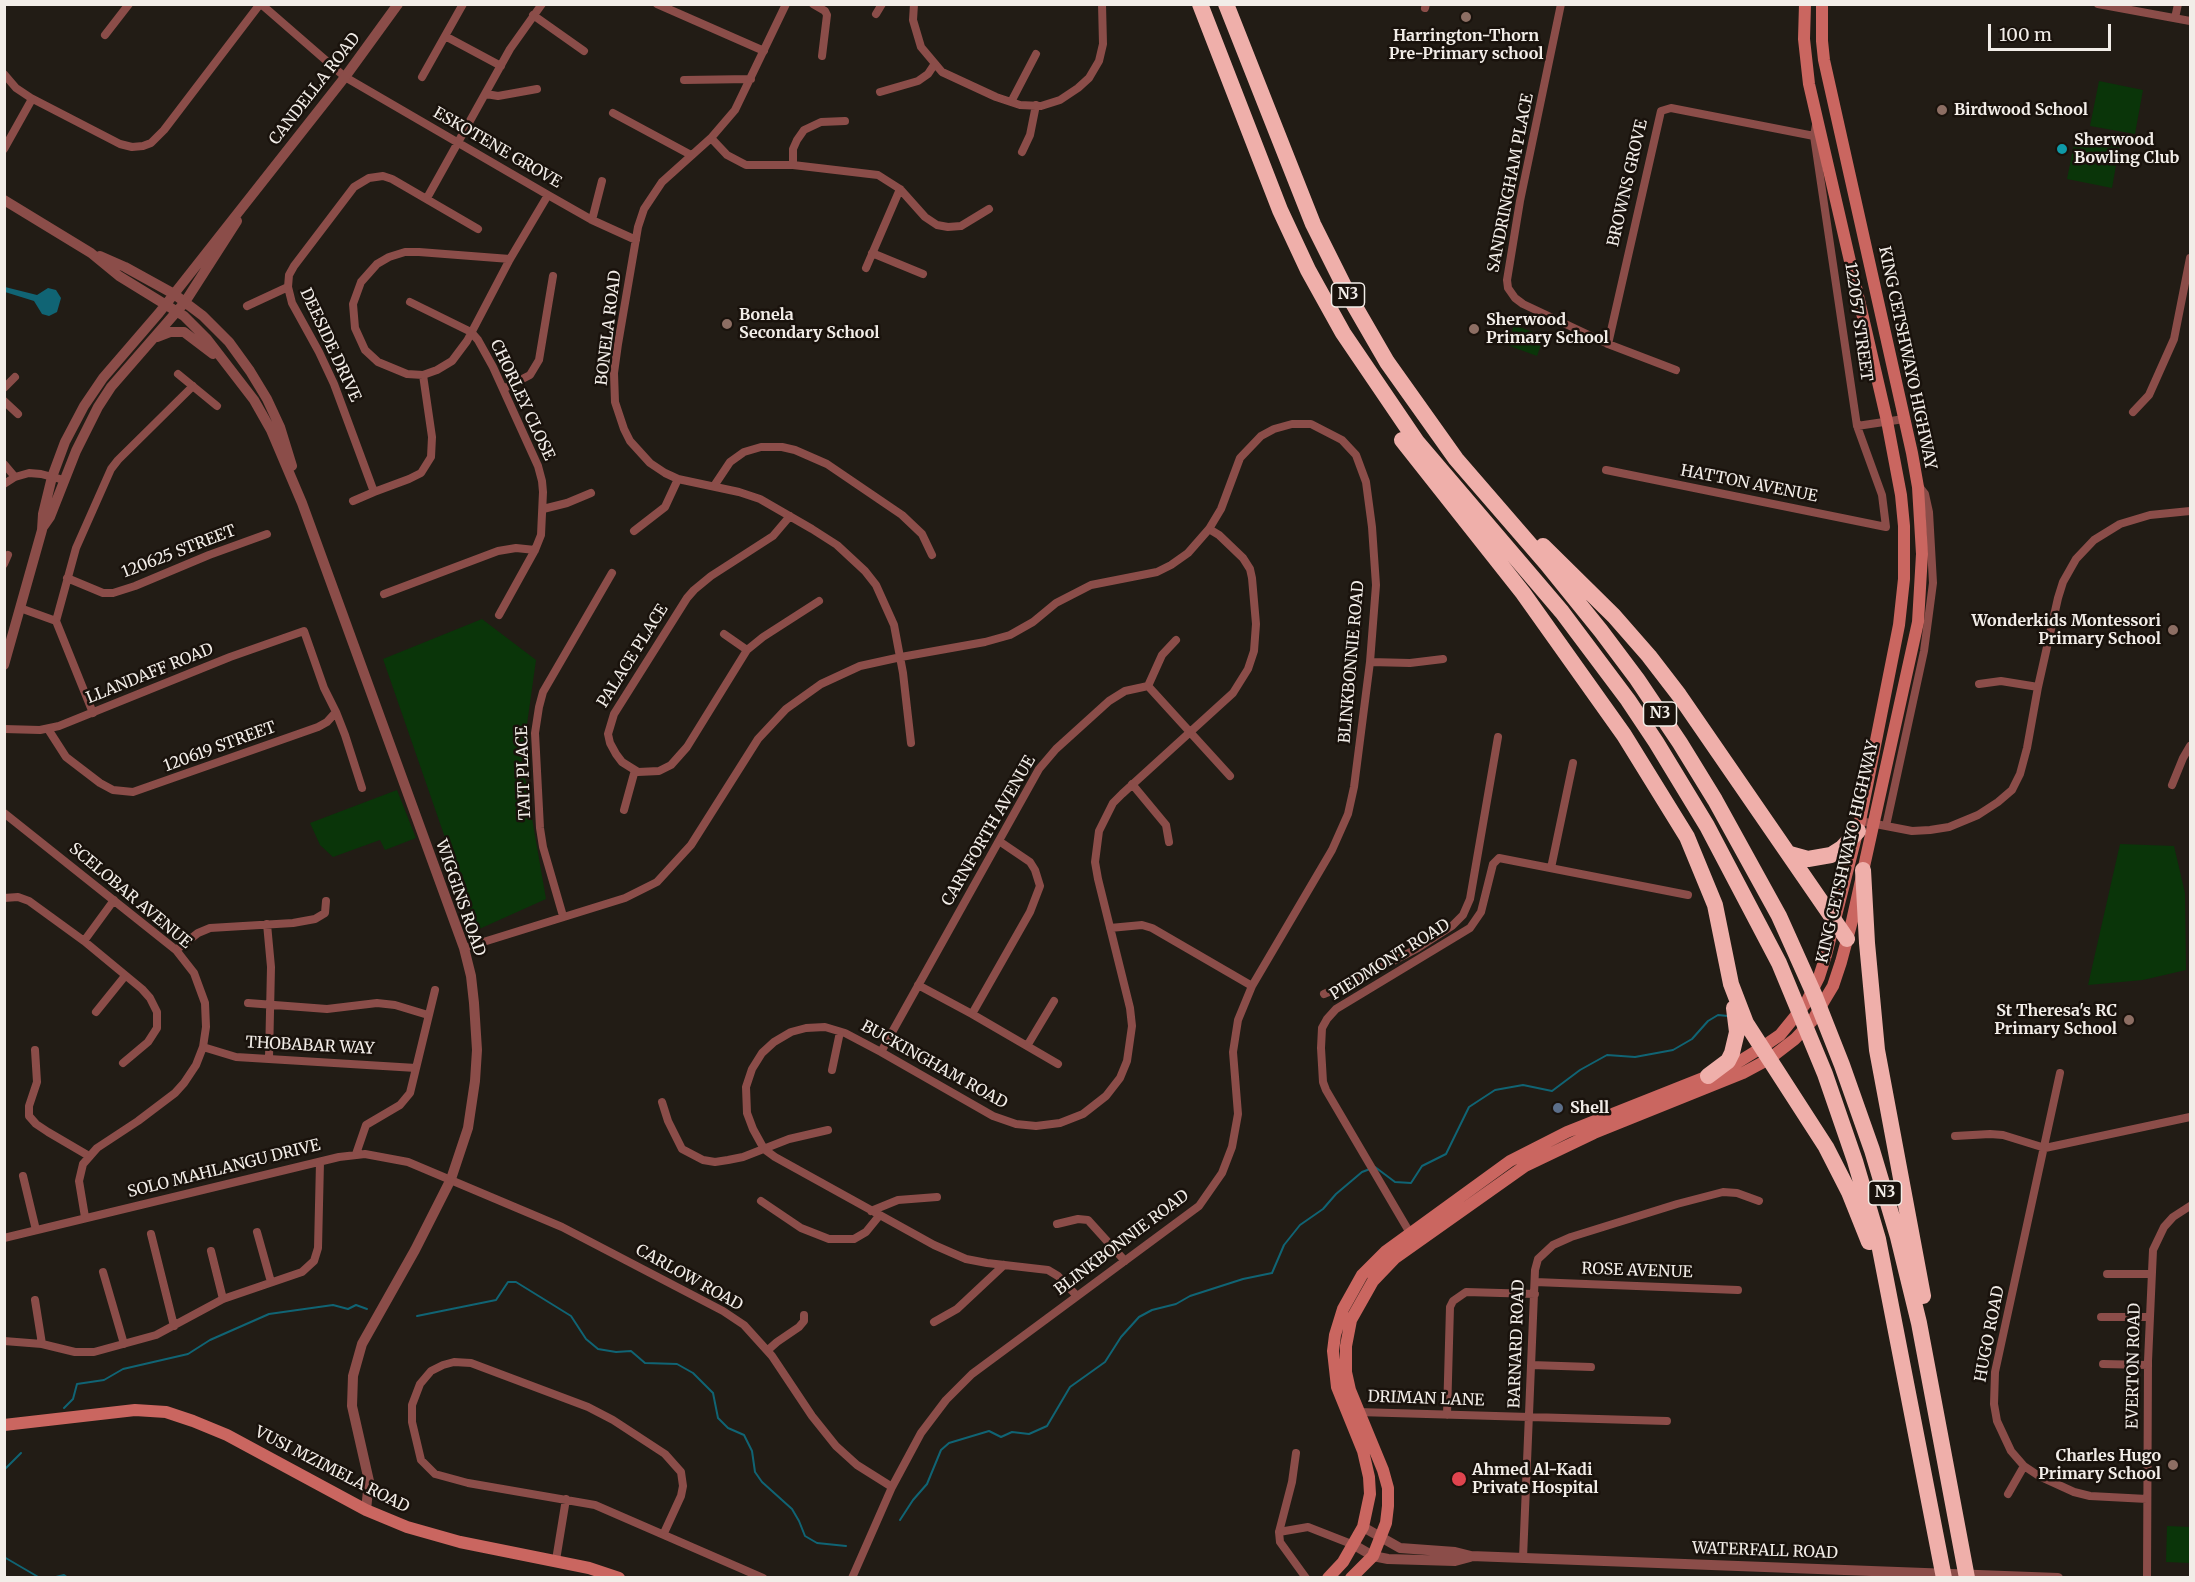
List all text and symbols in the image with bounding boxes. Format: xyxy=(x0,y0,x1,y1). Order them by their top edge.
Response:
marker: Harrington-Thorn Pre-Primary school xyxy=(1459,10,1473,24)
scale bar xyxy=(1991,12,2114,50)
text: 100 m xyxy=(1999,23,2052,46)
place label: Harrington-Thorn Pre-Primary school xyxy=(1389,26,1543,64)
street label: CANDELLA ROAD xyxy=(265,29,365,149)
street label: SANDRINGHAM PLACE xyxy=(1484,92,1538,274)
place label: Birdwood School xyxy=(1954,100,2088,120)
street label: ESKOTENE GROVE xyxy=(429,103,565,193)
marker: Birdwood School xyxy=(1935,103,1949,117)
street label: BROWNS GROVE xyxy=(1604,118,1652,248)
place label: Sherwood Bowling Club xyxy=(2074,130,2179,168)
marker: Sherwood Bowling Club xyxy=(2055,142,2069,156)
street label: KING CETSHWAYO HIGHWAY xyxy=(1874,245,1940,471)
street label: 122057 STREET xyxy=(1840,261,1876,383)
street label: BONELA ROAD xyxy=(592,269,626,387)
road number: N3 xyxy=(1332,283,1364,307)
street label: DEESIDE DRIVE xyxy=(295,285,365,405)
place label: Bonela Secondary School xyxy=(739,305,879,343)
place label: Sherwood Primary School xyxy=(1486,310,1609,348)
marker: Bonela Secondary School xyxy=(720,317,734,331)
marker: Sherwood Primary School xyxy=(1467,322,1481,336)
street label: CHORLEY CLOSE xyxy=(486,337,558,463)
street label: HATTON AVENUE xyxy=(1679,461,1819,507)
street label: 120625 STREET xyxy=(119,521,239,583)
street label: BLINKBONNIE ROAD xyxy=(1335,580,1369,744)
street label: PALACE PLACE xyxy=(594,601,672,711)
place label: Wonderkids Montessori Primary School xyxy=(1971,611,2161,649)
marker: Wonderkids Montessori Primary School xyxy=(2166,623,2180,637)
street label: LLANDAFF ROAD xyxy=(84,640,216,708)
road number: N3 xyxy=(1644,702,1676,726)
street label: 120619 STREET xyxy=(161,718,279,776)
street label: TAIT PLACE xyxy=(513,726,535,820)
street label: KING CETSHWAYO HIGHWAY xyxy=(1813,739,1883,965)
street label: CARNFORTH AVENUE xyxy=(938,752,1040,910)
street label: WIGGINS ROAD xyxy=(431,837,489,959)
street label: SCELOBAR AVENUE xyxy=(65,839,195,953)
street label: PIEDMONT ROAD xyxy=(1326,915,1454,1005)
place label: St Theresa's RC Primary School xyxy=(1994,1001,2117,1039)
marker: St Theresa's RC Primary School xyxy=(2122,1013,2136,1027)
street label: BUCKINGHAM ROAD xyxy=(857,1017,1011,1113)
street label: THOBABAR WAY xyxy=(245,1033,375,1059)
place label: Shell xyxy=(1570,1098,1609,1118)
marker: Shell xyxy=(1551,1101,1565,1115)
street label: SOLO MAHLANGU DRIVE xyxy=(126,1136,322,1202)
road number: N3 xyxy=(1868,1181,1902,1205)
street label: BLINKBONNIE ROAD xyxy=(1051,1186,1193,1300)
street label: CARLOW ROAD xyxy=(632,1241,746,1315)
street label: ROSE AVENUE xyxy=(1581,1259,1693,1283)
street label: BARNARD ROAD xyxy=(1505,1279,1529,1409)
street label: HUGO ROAD xyxy=(1971,1284,2009,1384)
street label: EVERTON ROAD xyxy=(2123,1303,2145,1429)
street label: DRIMAN LANE xyxy=(1367,1387,1485,1411)
street label: VUSI MZIMELA ROAD xyxy=(252,1423,412,1517)
place label: Charles Hugo Primary School xyxy=(2038,1446,2161,1484)
marker: Charles Hugo Primary School xyxy=(2166,1458,2180,1472)
place label: Ahmed Al-Kadi Private Hospital xyxy=(1472,1460,1598,1498)
marker: Ahmed Al-Kadi Private Hospital xyxy=(1450,1470,1468,1488)
street label: WATERFALL ROAD xyxy=(1692,1539,1838,1563)

